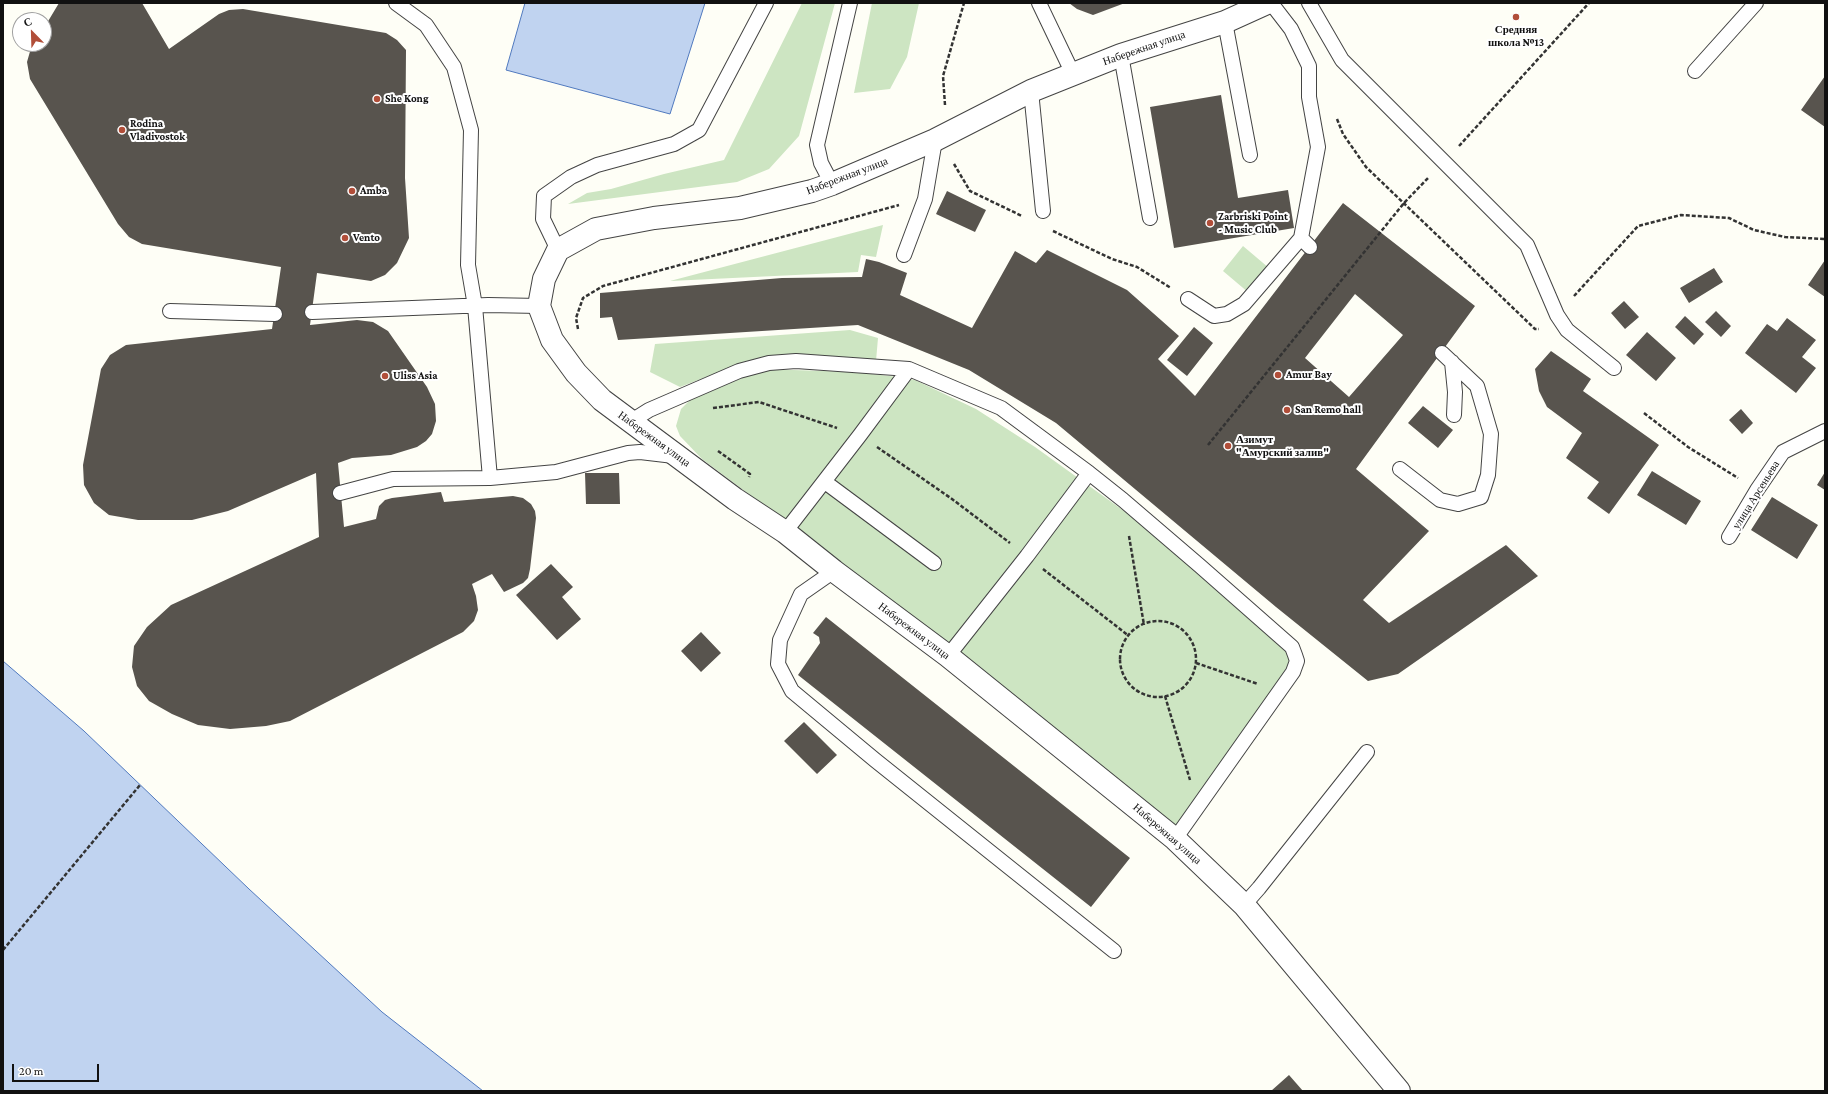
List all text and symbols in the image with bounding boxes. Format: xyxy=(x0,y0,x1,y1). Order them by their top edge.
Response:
north arrow xyxy=(12,12,52,52)
marker: Средняя школа №13 xyxy=(1511,12,1521,22)
text: С xyxy=(22,15,34,29)
place label: Средняя школа №13 xyxy=(1488,23,1544,49)
street label: Набережная улица xyxy=(1101,28,1187,68)
place label: She Kong xyxy=(385,92,428,106)
marker: She Kong xyxy=(372,94,382,104)
place label: Rodina Vladivostok xyxy=(130,117,185,143)
marker: Rodina Vladivostok xyxy=(117,125,127,135)
street label: Набережная улица xyxy=(804,154,890,198)
place label: Amba xyxy=(360,184,387,198)
marker: Amba xyxy=(347,186,357,196)
place label: Zarbriski Point - Music Club xyxy=(1218,210,1288,236)
marker: Zarbriski Point - Music Club xyxy=(1205,218,1215,228)
place label: Vento xyxy=(353,231,380,245)
marker: Vento xyxy=(340,233,350,243)
place label: Amur Bay xyxy=(1286,368,1332,382)
place label: Uliss Asia xyxy=(393,369,438,383)
marker: Amur Bay xyxy=(1273,370,1283,380)
marker: Uliss Asia xyxy=(380,371,390,381)
place label: San Remo hall xyxy=(1295,403,1361,417)
marker: San Remo hall xyxy=(1282,405,1292,415)
street label: Набережная улица xyxy=(615,408,693,470)
place label: Азимут "Амурский залив" xyxy=(1236,433,1329,459)
marker: Азимут "Амурский залив" xyxy=(1223,441,1233,451)
street label: улица Арсеньева xyxy=(1730,458,1782,532)
street label: Набережная улица xyxy=(876,600,952,662)
street label: Набережная улица xyxy=(1130,801,1204,867)
scale bar xyxy=(14,1056,101,1082)
text: 20 m xyxy=(19,1064,43,1078)

